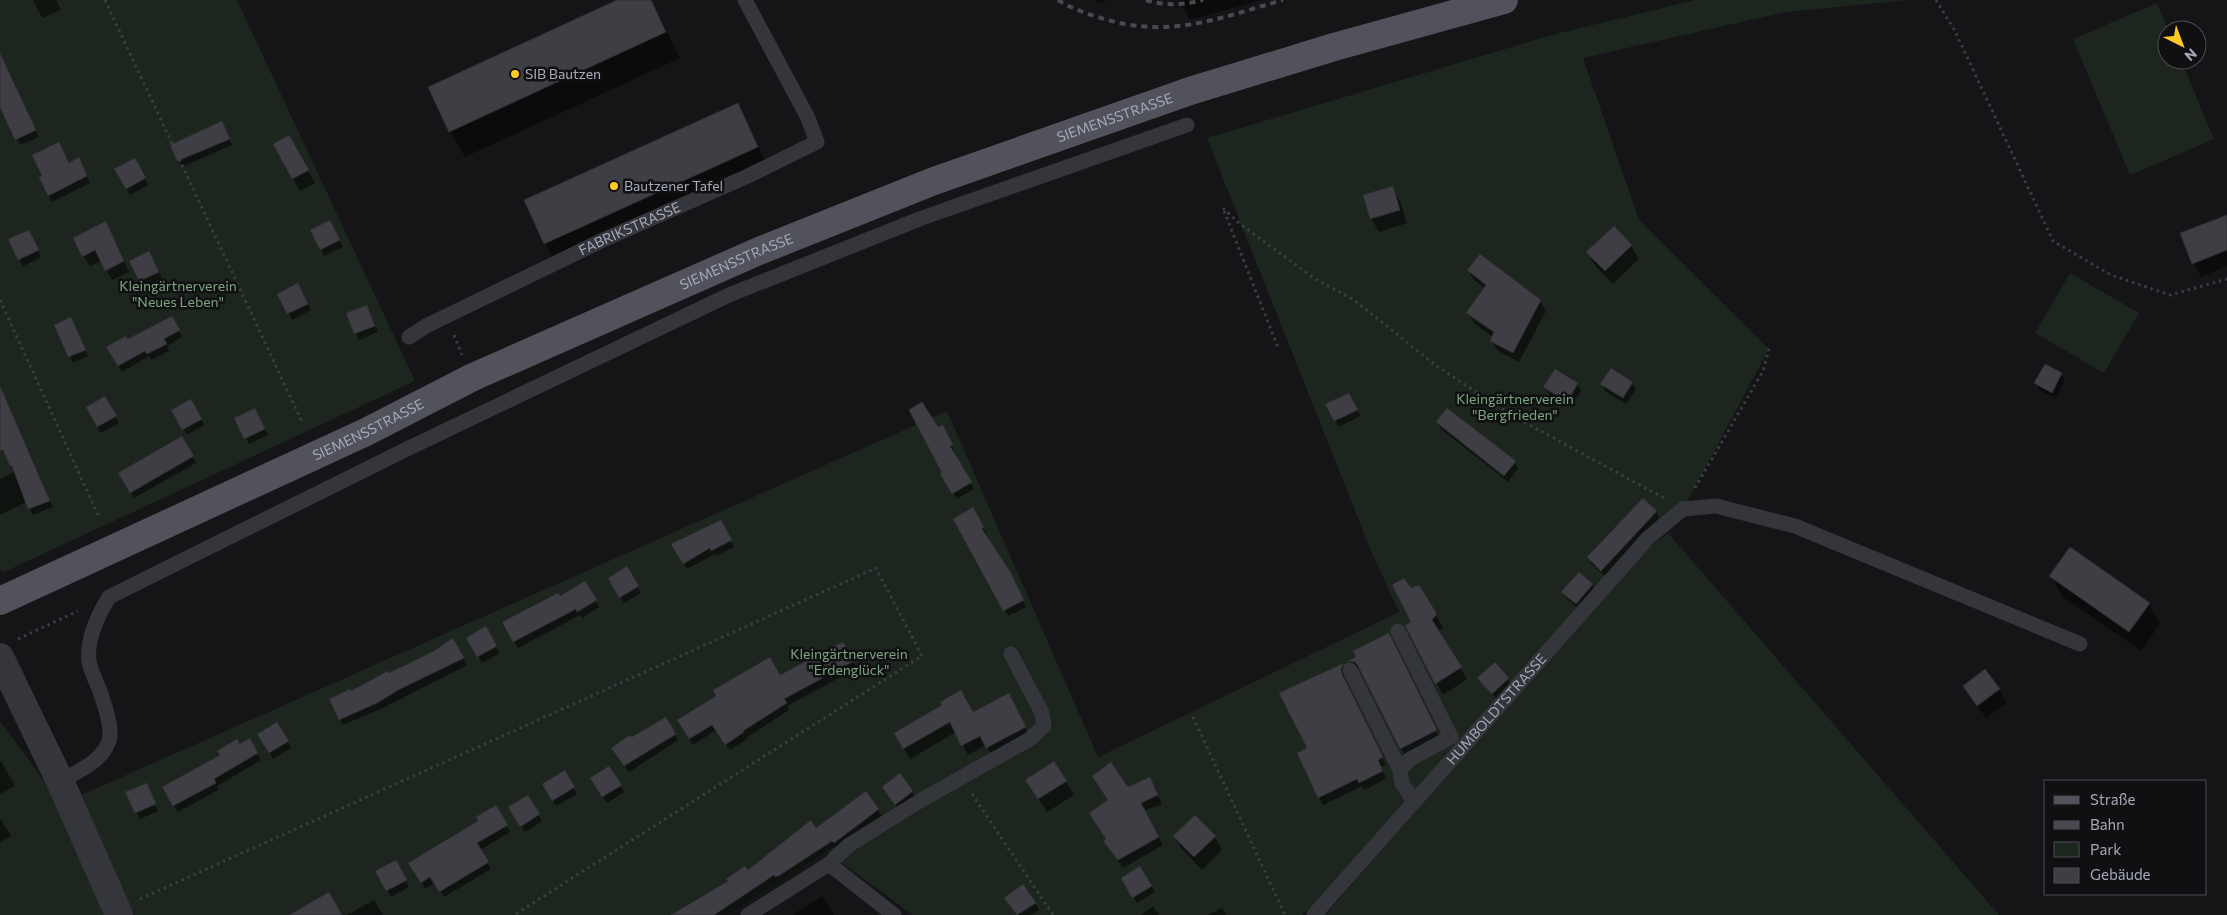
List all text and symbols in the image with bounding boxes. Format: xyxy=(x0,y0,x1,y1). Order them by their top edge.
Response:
north arrow xyxy=(2157,20,2207,70)
text: N xyxy=(2181,45,2201,65)
place label: SIB Bautzen xyxy=(525,65,601,82)
marker: SIB Bautzen xyxy=(509,68,521,80)
street label: SIEMENSSTRASSE xyxy=(1054,89,1175,145)
place label: Bautzener Tafel xyxy=(624,177,723,194)
marker: Bautzener Tafel xyxy=(608,180,620,192)
street label: FABRIKSTRASSE xyxy=(576,198,683,259)
street label: SIEMENSSTRASSE xyxy=(677,229,795,293)
park label: Kleingärtnerverein "Neues Leben" xyxy=(119,277,237,310)
park label: Kleingärtnerverein "Bergfrieden" xyxy=(1456,390,1574,423)
street label: SIEMENSSTRASSE xyxy=(310,395,426,464)
park label: Kleingärtnerverein "Erdenglück" xyxy=(790,645,908,678)
street label: HUMBOLDTSTRASSE xyxy=(1442,650,1549,768)
legend xyxy=(2044,780,2207,895)
text: Straße xyxy=(2090,790,2136,808)
text: Bahn xyxy=(2090,815,2125,833)
text: Park xyxy=(2090,840,2121,858)
text: Gebäude xyxy=(2090,865,2151,883)

